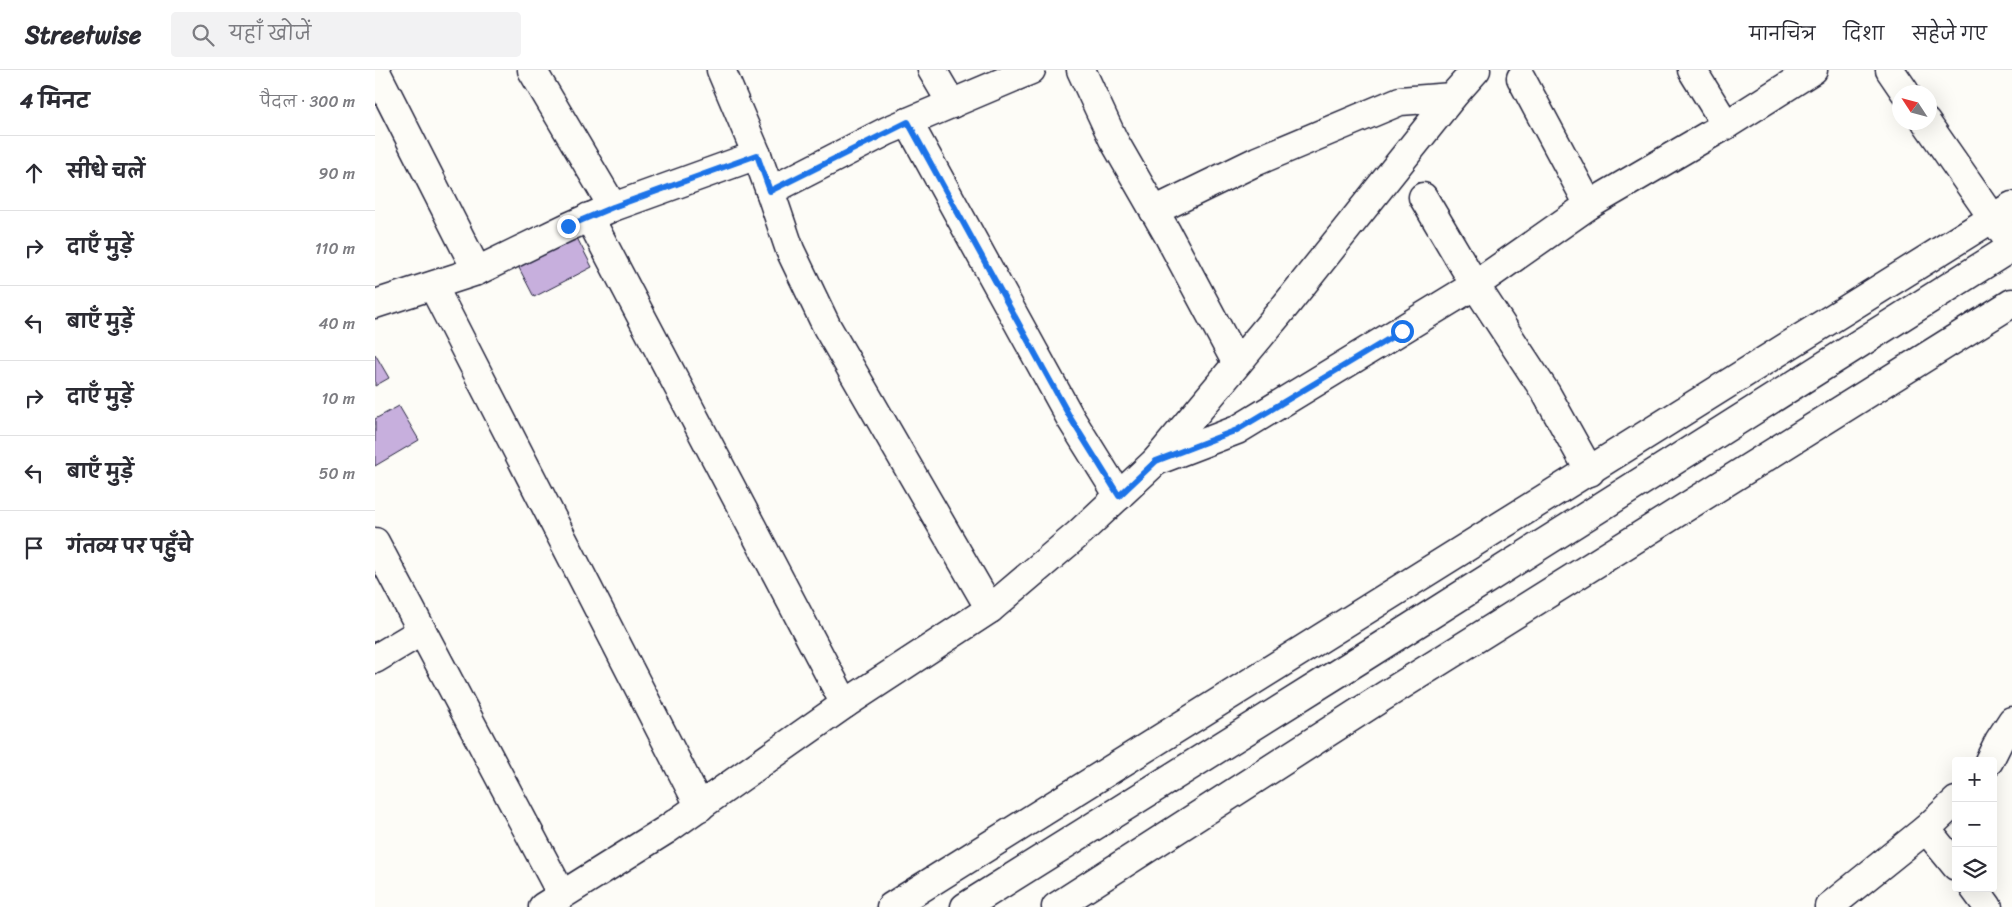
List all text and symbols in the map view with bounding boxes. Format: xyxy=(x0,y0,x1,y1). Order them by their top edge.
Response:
search box xyxy=(171,12,521,57)
text: Streetwise xyxy=(25,14,141,56)
text: यहाँ खोजें xyxy=(229,17,311,50)
text: मानचित्र xyxy=(1749,18,1815,50)
text: दिशा xyxy=(1843,18,1884,50)
text: सहेजे गए xyxy=(1912,18,1987,50)
icon: search xyxy=(189,21,217,49)
text: 4 मिनट xyxy=(20,82,90,120)
north arrow xyxy=(1892,85,1937,130)
text: पैदल · 300 m xyxy=(260,87,355,116)
text: सीधे चलें xyxy=(67,155,145,188)
icon: ahead xyxy=(20,159,48,187)
text: 90 m xyxy=(319,159,355,188)
route end xyxy=(557,215,580,238)
text: दाएँ मुड़ें xyxy=(67,230,133,263)
icon: right xyxy=(20,234,48,262)
text: 110 m xyxy=(315,234,355,263)
text: बाएँ मुड़ें xyxy=(67,305,134,338)
icon: left xyxy=(20,309,48,337)
text: 40 m xyxy=(318,309,355,338)
route start xyxy=(1391,320,1414,343)
text: दाएँ मुड़ें xyxy=(67,380,133,413)
icon: right xyxy=(20,384,48,412)
text: 10 m xyxy=(322,384,355,413)
text: बाएँ मुड़ें xyxy=(67,455,134,488)
icon: left xyxy=(20,459,48,487)
text: 50 m xyxy=(319,459,355,488)
text: गंतव्य पर पहुँचे xyxy=(67,530,192,563)
icon: arrive xyxy=(20,534,48,562)
map controls xyxy=(1952,757,1997,892)
button: + xyxy=(1952,757,1997,802)
button: − xyxy=(1952,802,1997,847)
button: layers xyxy=(1952,847,1997,892)

